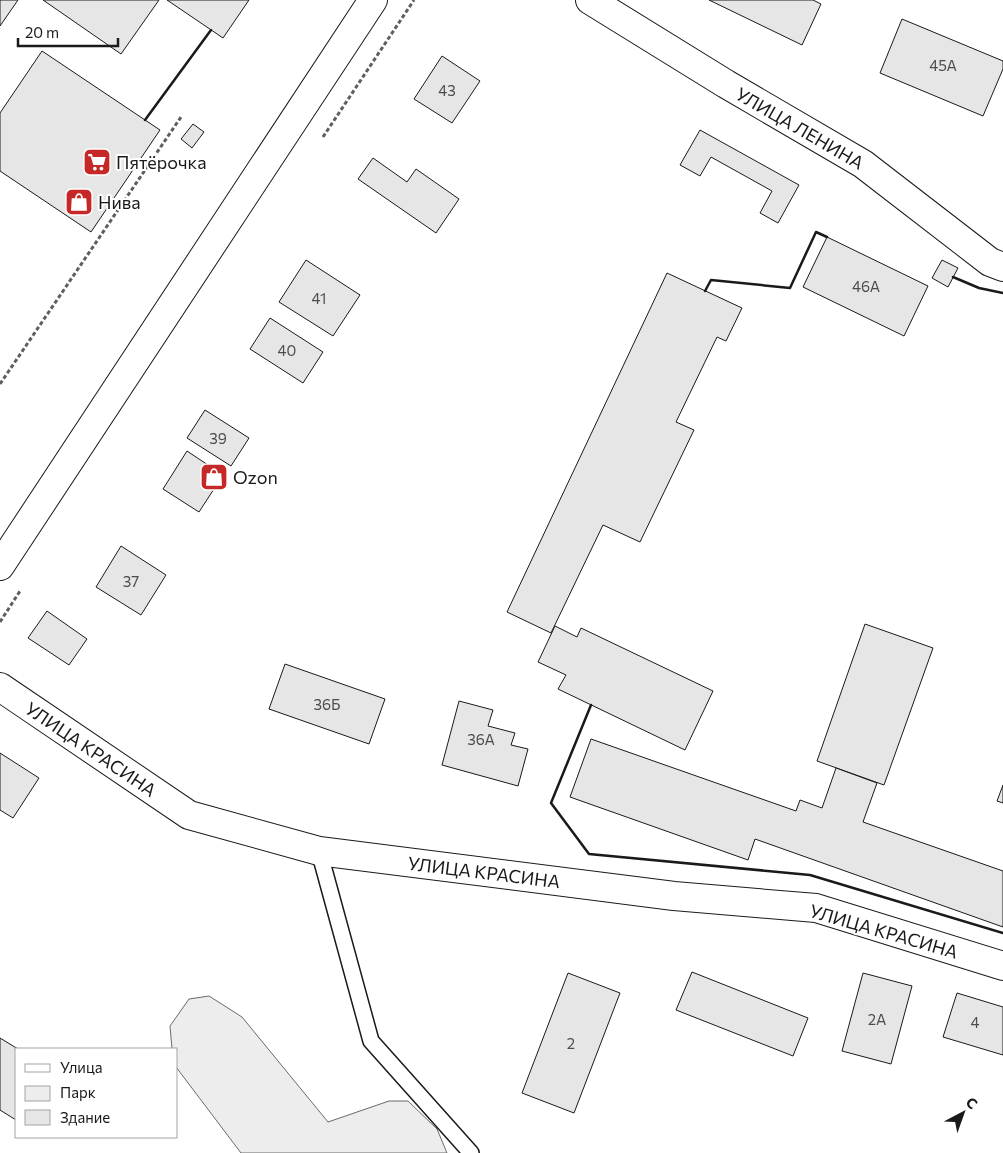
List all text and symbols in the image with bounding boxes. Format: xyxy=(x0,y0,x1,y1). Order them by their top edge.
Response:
scale bar xyxy=(18,15,118,47)
text: 20 m xyxy=(25,23,59,41)
house number: 45А xyxy=(929,56,957,74)
house number: 43 xyxy=(438,81,456,99)
street label: УЛИЦА ЛЕНИНА xyxy=(732,82,868,174)
supermarket icon: Пятёрочка xyxy=(82,147,112,177)
place label: Пятёрочка xyxy=(116,151,207,173)
shop icon: Нива xyxy=(64,187,94,217)
place label: Нива xyxy=(98,191,141,213)
house number: 46А xyxy=(852,277,880,295)
house number: 41 xyxy=(312,289,326,307)
house number: 40 xyxy=(278,341,296,359)
house number: 39 xyxy=(209,429,227,447)
shop icon: Ozon xyxy=(199,462,229,492)
place label: Ozon xyxy=(233,466,278,488)
house number: 37 xyxy=(123,572,139,590)
house number: 36Б xyxy=(313,695,341,713)
street label: УЛИЦА КРАСИНА xyxy=(21,697,161,801)
house number: 36А xyxy=(467,730,495,748)
street label: УЛИЦА КРАСИНА xyxy=(407,852,561,892)
street label: УЛИЦА КРАСИНА xyxy=(807,899,961,963)
house number: 2А xyxy=(868,1010,886,1028)
house number: 4 xyxy=(971,1013,980,1031)
house number: 2 xyxy=(567,1034,575,1052)
legend xyxy=(15,1048,178,1138)
text: Улица xyxy=(60,1058,102,1076)
text: Парк xyxy=(60,1083,96,1101)
north arrow xyxy=(938,1088,988,1138)
text: С xyxy=(963,1093,981,1112)
text: Здание xyxy=(60,1108,110,1126)

